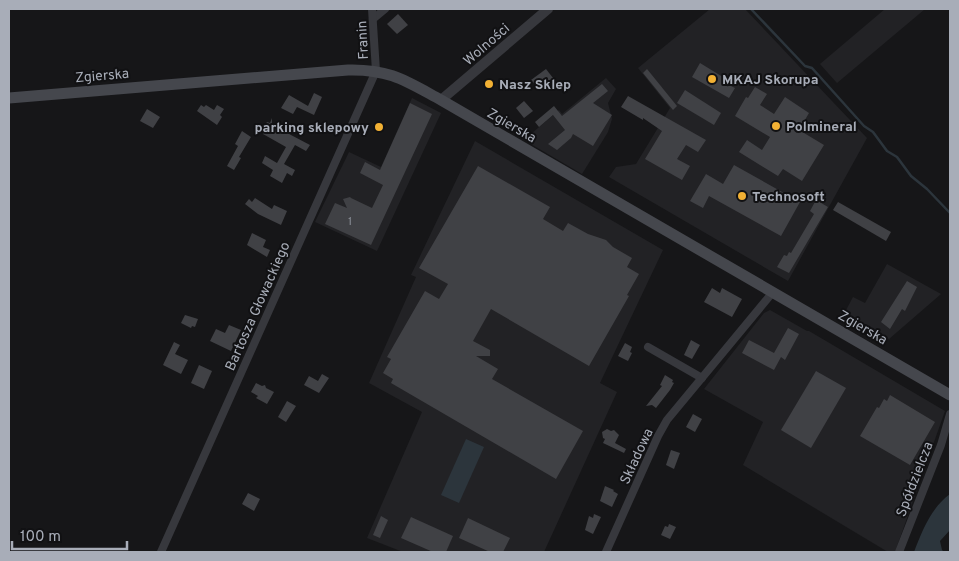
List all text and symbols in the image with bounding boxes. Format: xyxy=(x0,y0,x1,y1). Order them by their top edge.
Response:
street label: Franin xyxy=(354,20,373,60)
street label: Wolności xyxy=(460,20,514,70)
street label: Zgierska xyxy=(74,66,130,87)
place label: MKAJ Skorupa xyxy=(722,72,819,89)
marker: MKAJ Skorupa xyxy=(706,73,718,85)
place label: Nasz Sklep xyxy=(499,77,571,94)
marker: Nasz Sklep xyxy=(483,78,495,90)
street label: Zgierska xyxy=(484,105,539,147)
place label: Polmineral xyxy=(786,119,857,136)
place label: parking sklepowy xyxy=(254,120,369,137)
marker: Polmineral xyxy=(770,120,782,132)
marker: parking sklepowy xyxy=(373,121,385,133)
place label: Technosoft xyxy=(752,189,825,206)
marker: Technosoft xyxy=(736,190,748,202)
house number: 1 xyxy=(348,215,352,229)
street label: Bartosza Głowackiego xyxy=(222,239,295,374)
street label: Zgierska xyxy=(835,307,890,349)
street label: Składowa xyxy=(617,426,658,487)
street label: Spółdzielcza xyxy=(893,440,937,519)
scale bar xyxy=(12,518,128,550)
text: 100 m xyxy=(20,528,61,547)

